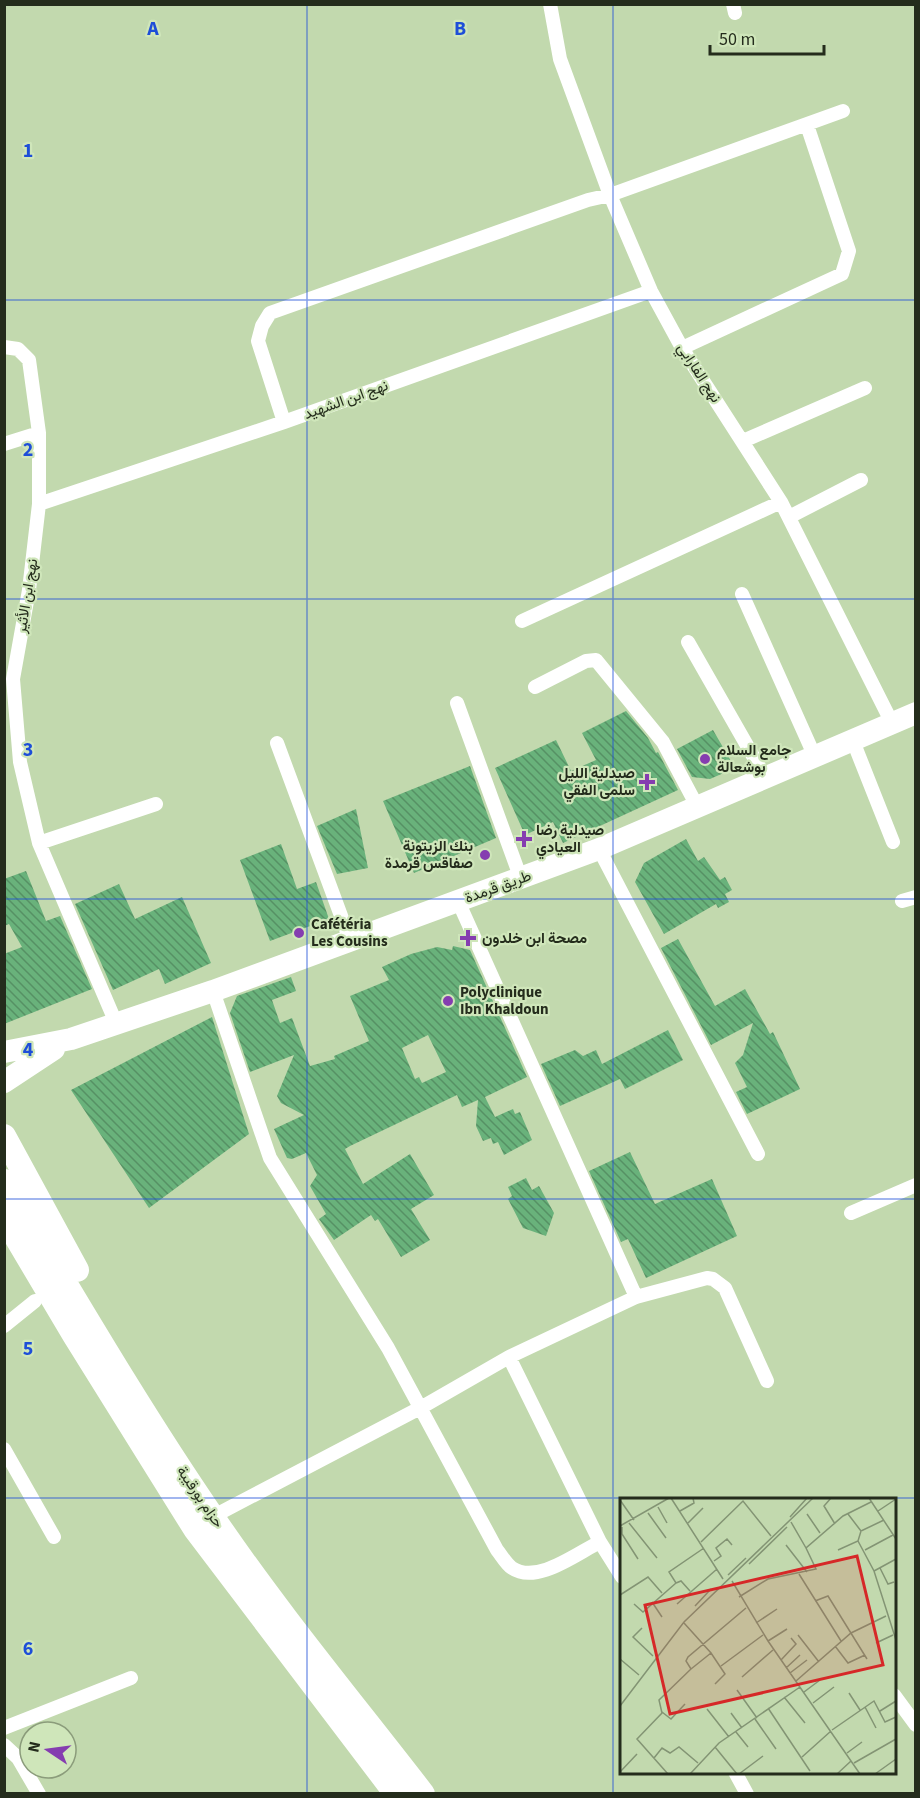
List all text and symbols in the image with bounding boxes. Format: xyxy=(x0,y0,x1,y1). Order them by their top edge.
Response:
text: A xyxy=(146,15,159,43)
text: B xyxy=(454,15,466,43)
scale bar xyxy=(710,18,824,56)
text: 50 m xyxy=(719,27,755,52)
text: 1 xyxy=(23,137,33,165)
street label: نهج الفارابي xyxy=(670,339,726,408)
street label: نهج ابن الشهيد xyxy=(301,375,391,425)
text: 2 xyxy=(23,436,33,464)
street label: نهج ابن الأثير xyxy=(11,557,43,636)
text: 3 xyxy=(23,736,33,764)
place label: جامع السلام بوشعالة xyxy=(717,740,791,778)
marker: جامع السلام بوشعالة xyxy=(698,752,712,766)
place label: صيدلية الليل سلمى الفقي xyxy=(558,763,635,803)
marker: صيدلية الليل سلمى الفقي xyxy=(640,775,654,789)
place label: صيدلية رضا العيادي xyxy=(536,820,605,860)
marker: صيدلية رضا العيادي xyxy=(517,832,531,846)
place label: بنك الزيتونة صفاقس قرمدة xyxy=(385,836,473,874)
marker: بنك الزيتونة صفاقس قرمدة xyxy=(478,848,492,862)
street label: طريق قرمدة xyxy=(462,865,534,909)
place label: Cafétéria Les Cousins xyxy=(311,914,388,952)
marker: Cafétéria Les Cousins xyxy=(292,926,306,940)
place label: مصحة ابن خلدون xyxy=(482,928,587,949)
marker: مصحة ابن خلدون xyxy=(459,929,477,947)
place label: Polyclinique Ibn Khaldoun xyxy=(460,982,549,1020)
marker: Polyclinique Ibn Khaldoun xyxy=(441,994,455,1008)
text: 4 xyxy=(23,1036,34,1064)
text: 5 xyxy=(23,1335,33,1363)
street label: حزام بورقيبة xyxy=(172,1462,228,1532)
inset map xyxy=(620,1498,896,1774)
text: 6 xyxy=(23,1635,33,1663)
north arrow xyxy=(18,1720,78,1780)
text: N xyxy=(22,1739,46,1755)

